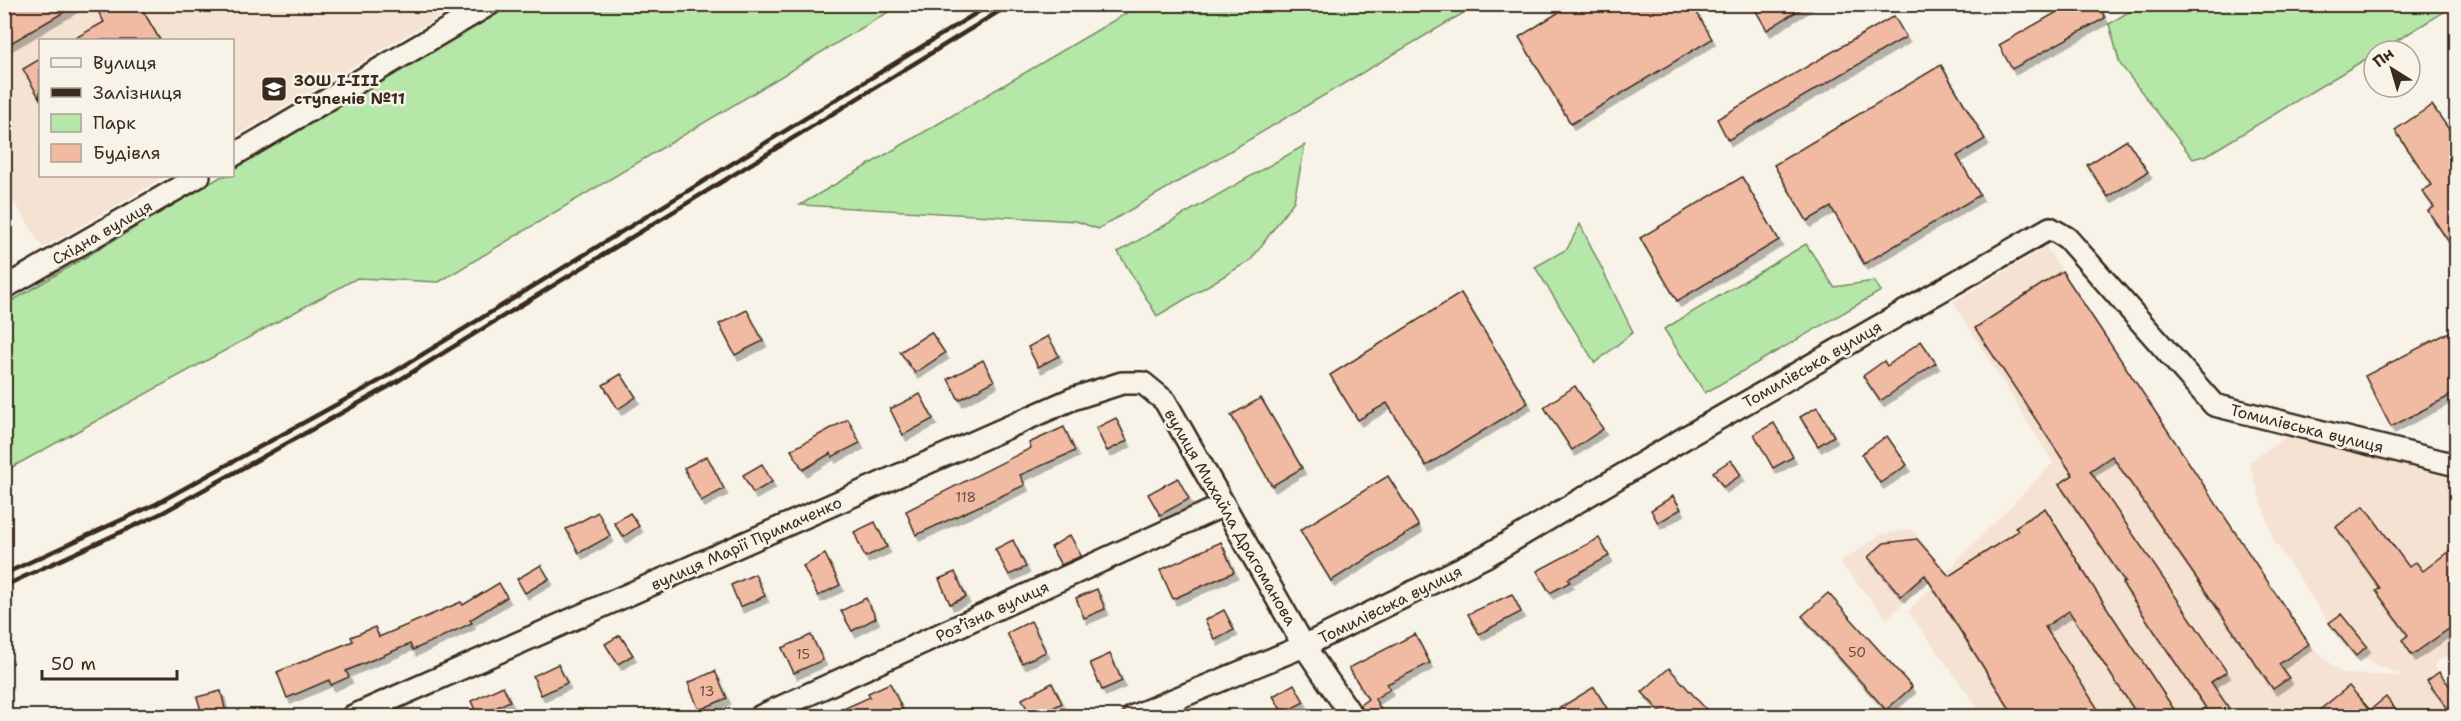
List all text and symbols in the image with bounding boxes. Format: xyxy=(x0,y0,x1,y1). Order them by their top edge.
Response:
legend xyxy=(39,39,234,177)
north arrow xyxy=(2362,39,2422,99)
text: Пн xyxy=(2369,43,2398,72)
text: Вулиця xyxy=(93,51,157,75)
place label: ЗОШ І-ІІІ ступенів №11 xyxy=(294,70,405,109)
school or university icon: ЗОШ І-ІІІ ступенів №11 xyxy=(259,74,289,104)
text: Залізниця xyxy=(93,81,182,105)
text: Парк xyxy=(93,111,136,135)
text: Будівля xyxy=(93,141,161,165)
street label: Східна вулиця xyxy=(48,195,156,270)
street label: Томилівська вулиця xyxy=(1739,316,1886,413)
street label: Томилівська вулиця xyxy=(2228,399,2386,458)
street label: вулиця Михайла Драгоманова xyxy=(1160,405,1301,630)
house number: 118 xyxy=(956,488,976,506)
street label: вулиця Марії Примаченко xyxy=(647,492,845,595)
street label: Томилівська вулиця xyxy=(1315,561,1466,648)
street label: Розʼїзна вулиця xyxy=(932,576,1052,647)
scale bar xyxy=(42,643,177,681)
house number: 50 xyxy=(1848,643,1866,661)
house number: 15 xyxy=(796,645,810,663)
text: 50 m xyxy=(51,652,96,676)
house number: 13 xyxy=(700,682,714,700)

